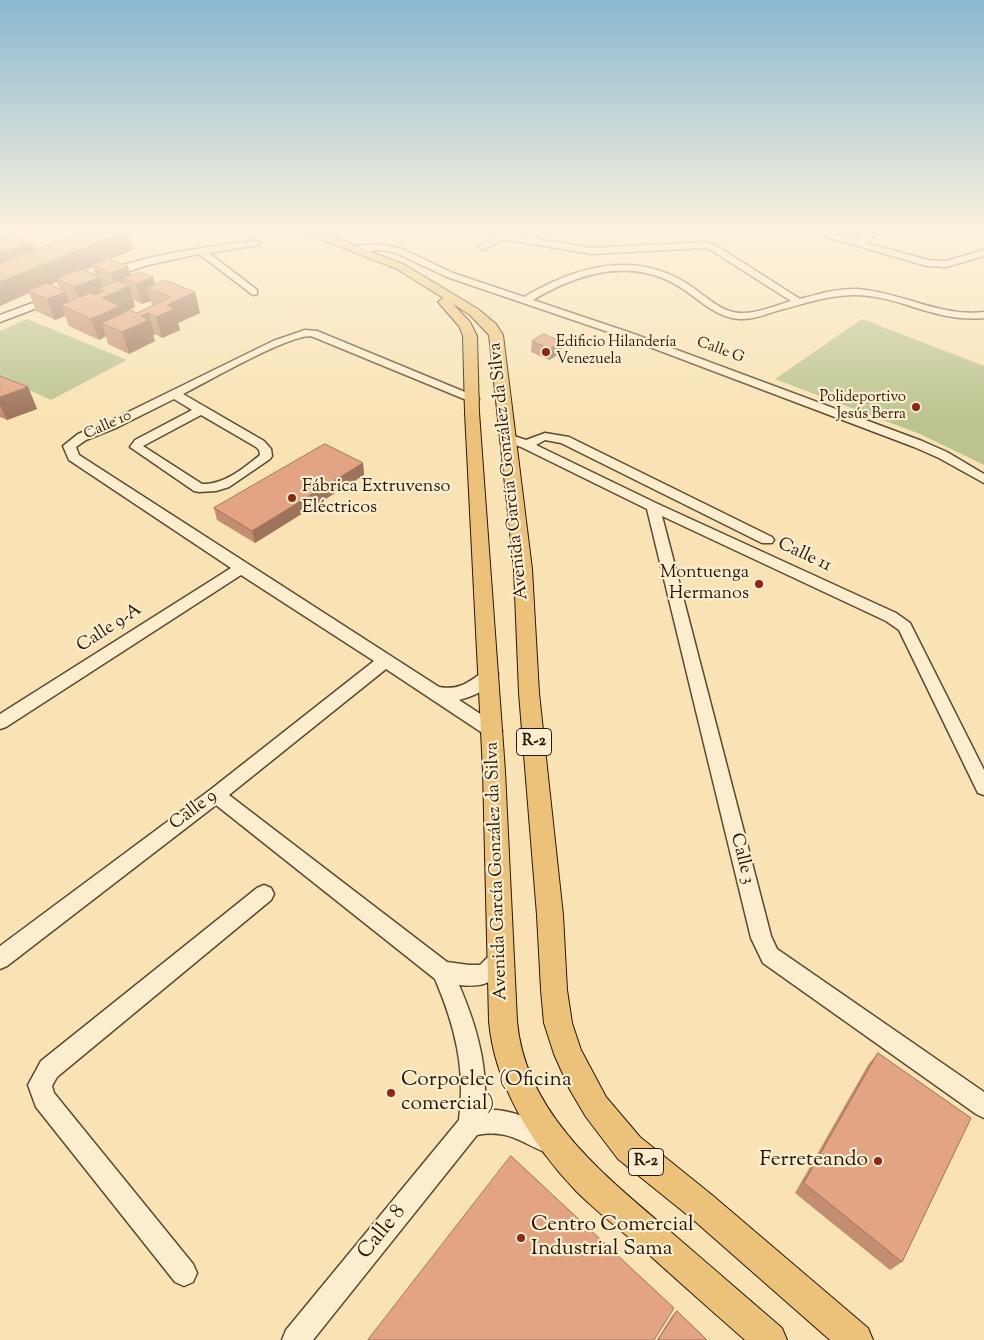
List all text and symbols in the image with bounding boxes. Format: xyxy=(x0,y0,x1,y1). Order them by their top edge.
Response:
place label: Edificio Hilandería Venezuela xyxy=(556,334,676,369)
street label: Calle G xyxy=(694,334,746,368)
street label: Avenida García González da Silva xyxy=(486,341,534,601)
marker: Edificio Hilandería Venezuela xyxy=(540,346,552,358)
place label: Polideportivo Jesús Berra xyxy=(819,389,906,424)
marker: Polideportivo Jesús Berra xyxy=(910,401,922,413)
street label: Calle 10 xyxy=(81,408,135,444)
place label: Fábrica Extruvenso Eléctricos xyxy=(302,477,450,520)
marker: Fábrica Extruvenso Eléctricos xyxy=(286,492,298,504)
street label: Calle 11 xyxy=(774,534,834,578)
place label: Montuenga Hermanos xyxy=(660,563,749,606)
marker: Montuenga Hermanos xyxy=(753,578,765,590)
street label: Calle 9-A xyxy=(73,600,147,658)
road number: R-2 xyxy=(516,729,552,756)
street label: Avenida García González da Silva xyxy=(483,741,513,1001)
street label: Calle 9 xyxy=(166,786,222,836)
street label: Calle 3 xyxy=(724,831,758,887)
place label: Corpoelec (Oficina comercial) xyxy=(401,1068,572,1118)
marker: Corpoelec (Oficina comercial) xyxy=(385,1087,397,1099)
road number: R-2 xyxy=(628,1148,664,1176)
place label: Ferreteando xyxy=(759,1148,868,1174)
marker: Ferreteando xyxy=(872,1155,884,1167)
street label: Calle 8 xyxy=(354,1201,412,1265)
place label: Centro Comercial Industrial Sama xyxy=(531,1213,694,1263)
marker: Centro Comercial Industrial Sama xyxy=(515,1232,527,1244)

